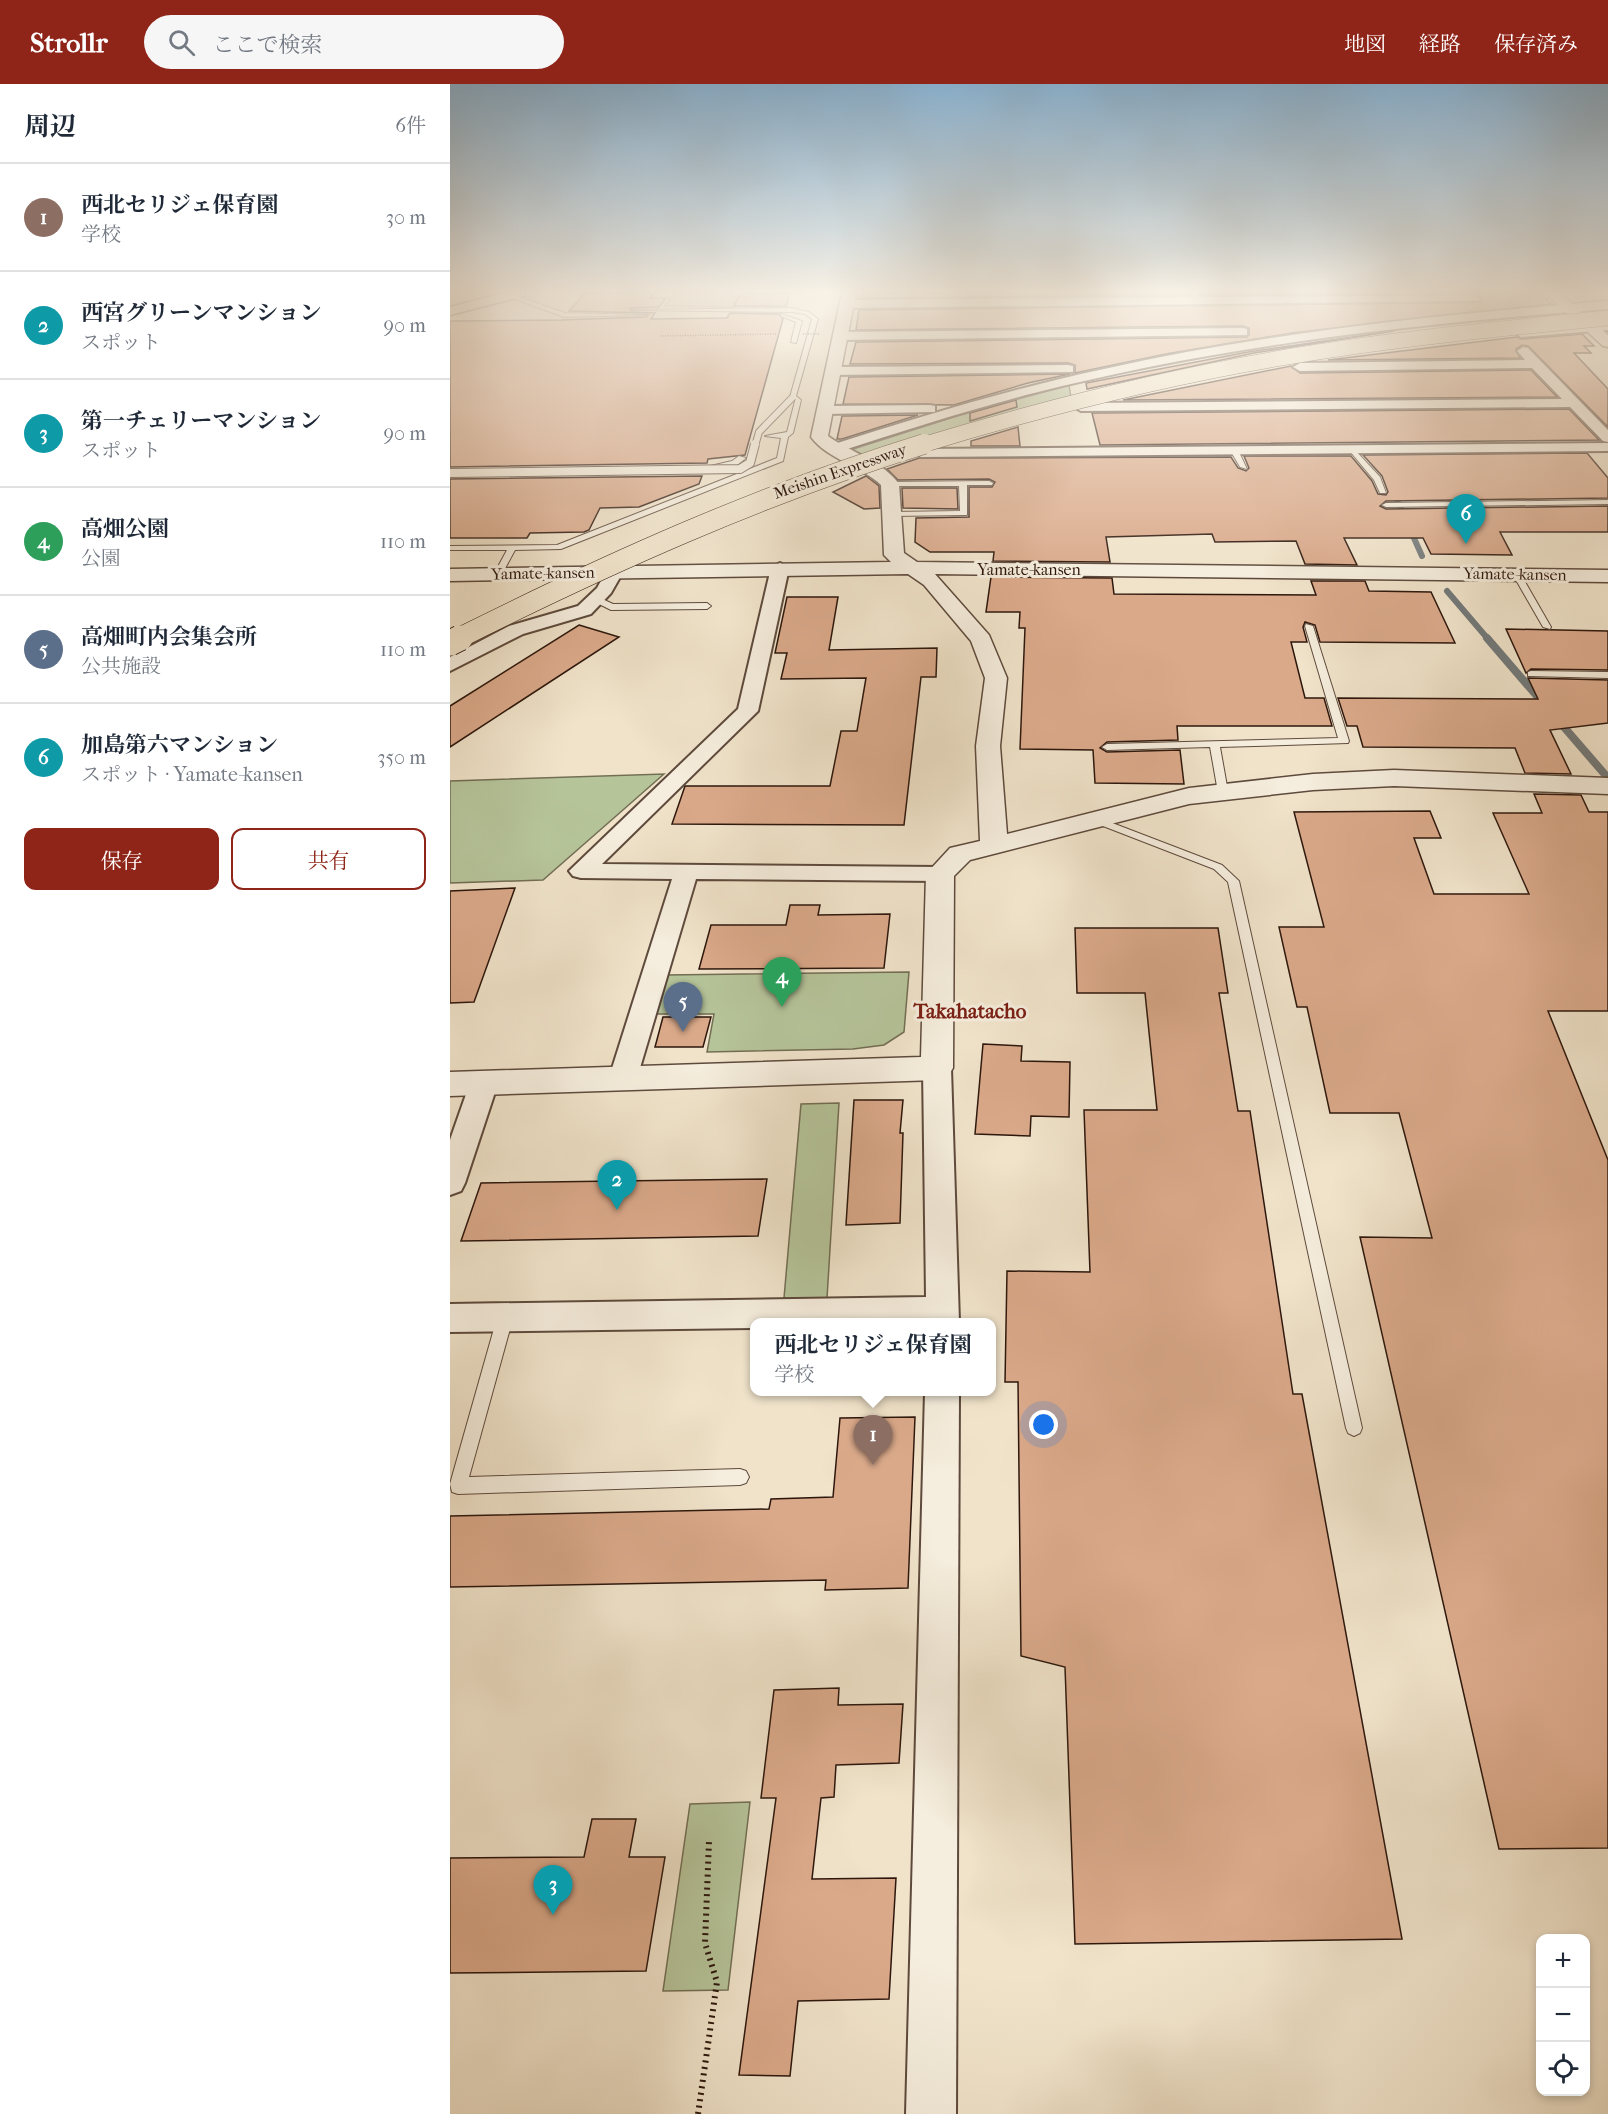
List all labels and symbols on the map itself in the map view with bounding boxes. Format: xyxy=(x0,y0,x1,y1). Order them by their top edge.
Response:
street label: Meishin Expressway xyxy=(771,439,910,503)
pin: 6 xyxy=(1446,494,1486,544)
street label: Yamate-kansen xyxy=(976,560,1081,579)
street label: Yamate-kansen xyxy=(490,563,596,583)
street label: Yamate-kansen xyxy=(1462,564,1568,584)
pin: 4 xyxy=(762,958,802,1007)
pin: 5 xyxy=(664,982,702,1032)
district label: Takahatacho xyxy=(913,999,1027,1023)
pin: 2 xyxy=(598,1160,636,1210)
your location xyxy=(1029,1410,1058,1439)
pin: 1 xyxy=(854,1416,892,1465)
pin: 3 xyxy=(534,1866,572,1915)

